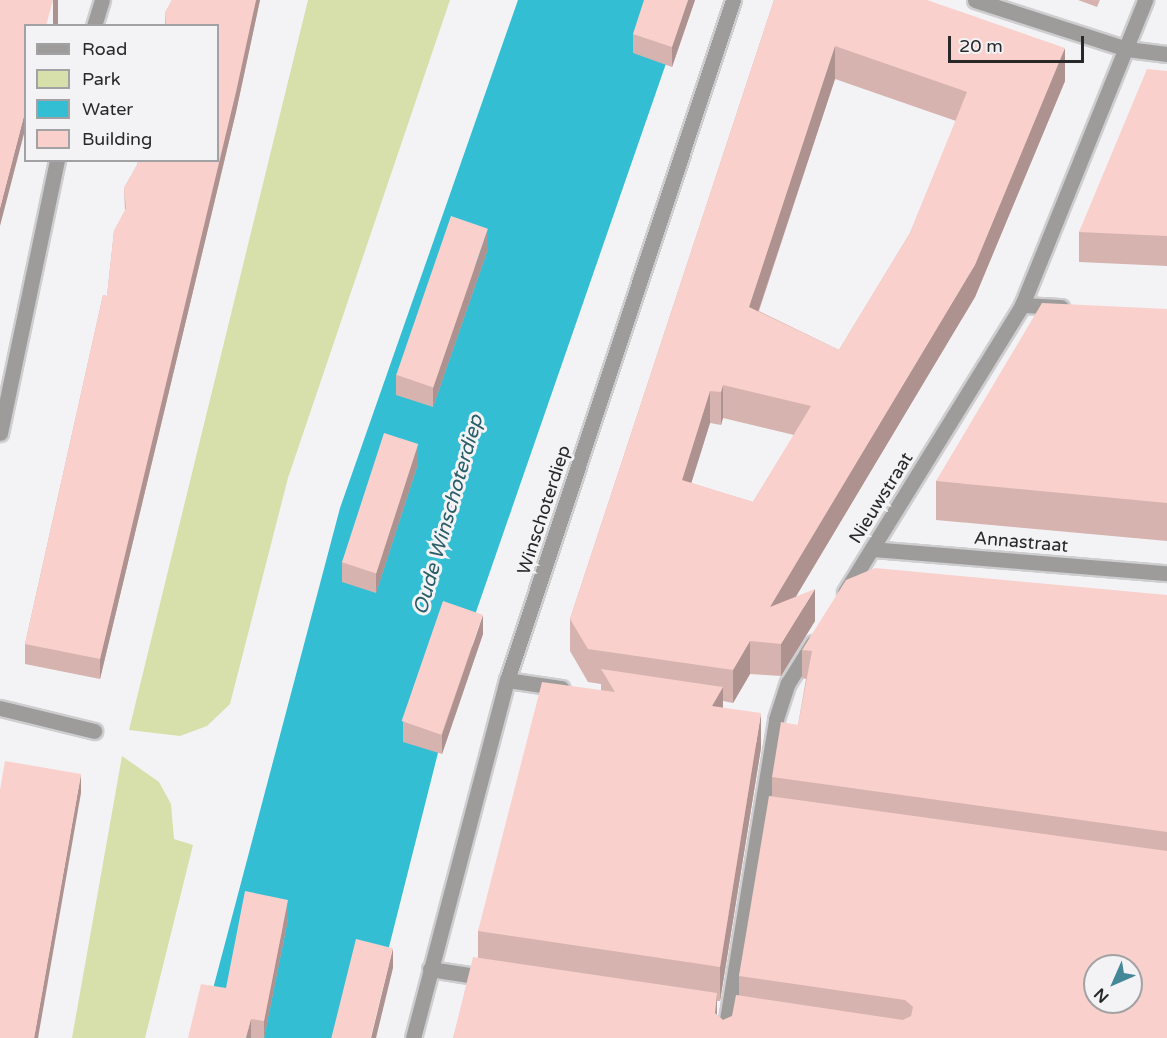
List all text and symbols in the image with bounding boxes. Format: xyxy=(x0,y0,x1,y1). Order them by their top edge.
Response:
legend xyxy=(24,24,219,162)
scale bar xyxy=(951,24,1088,62)
text: 20 m xyxy=(959,35,1003,57)
text: Road xyxy=(82,38,127,60)
text: Park xyxy=(82,68,120,90)
text: Water xyxy=(82,98,133,120)
text: Building xyxy=(82,128,152,150)
water label: Oude Winschoterdiep xyxy=(409,412,489,618)
street label: Winschoterdiep xyxy=(513,443,575,577)
street label: Nieuwstraat xyxy=(844,448,918,548)
street label: Annastraat xyxy=(973,527,1069,557)
north arrow xyxy=(1083,954,1143,1014)
text: N xyxy=(1090,984,1113,1007)

